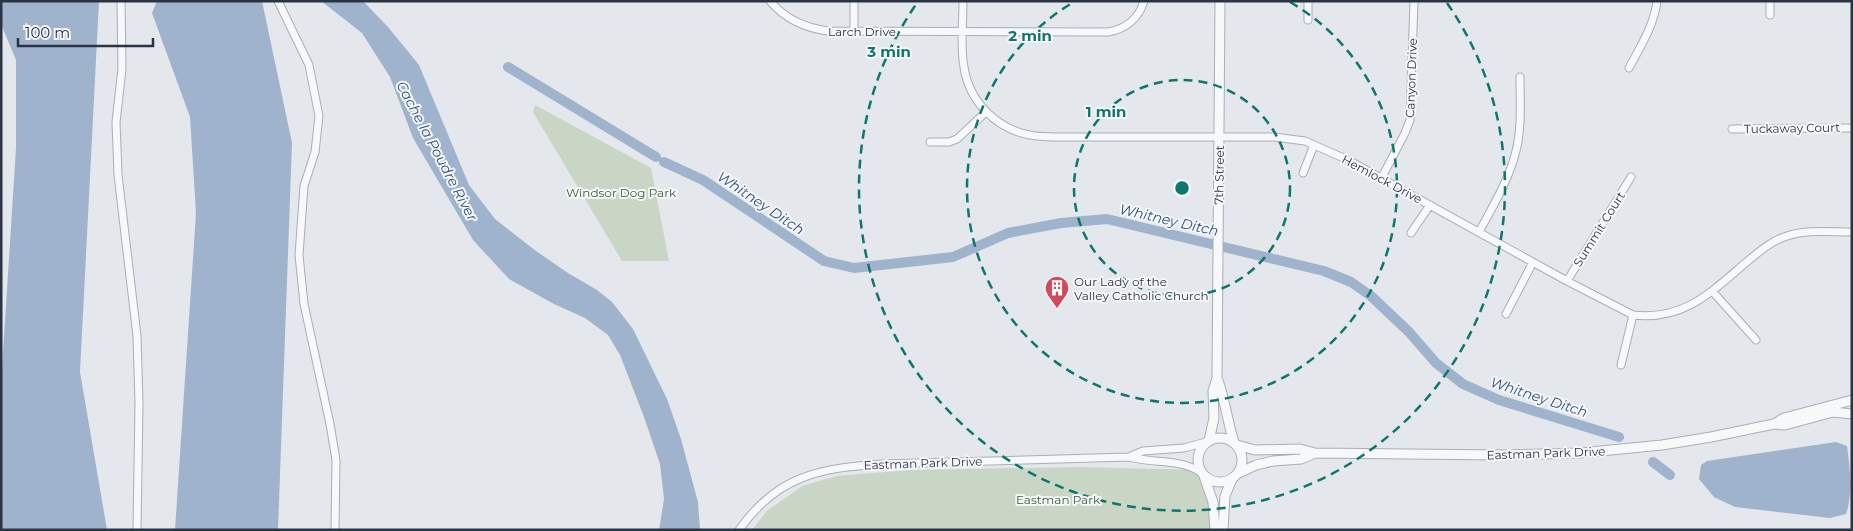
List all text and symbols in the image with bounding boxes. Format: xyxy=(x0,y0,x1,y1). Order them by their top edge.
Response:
scale bar xyxy=(18,15,152,47)
text: 100 m xyxy=(25,23,70,42)
street label: Larch Drive xyxy=(828,24,896,39)
text: 2 min xyxy=(1008,26,1052,45)
street label: Canyon Drive xyxy=(1402,38,1420,118)
text: 3 min xyxy=(866,42,911,61)
water label: Cache la Poudre River xyxy=(392,78,482,224)
text: 1 min xyxy=(1086,102,1126,121)
street label: Tuckaway Court xyxy=(1744,120,1840,136)
street label: 7th Street xyxy=(1211,145,1227,205)
street label: Hemlock Drive xyxy=(1339,152,1425,206)
water label: Whitney Ditch xyxy=(714,167,808,239)
centre of rings xyxy=(1173,179,1191,197)
park label: Windsor Dog Park xyxy=(566,185,677,200)
street label: Summit Court xyxy=(1570,189,1628,269)
water label: Whitney Ditch xyxy=(1118,200,1220,240)
place label: Our Lady of the Valley Catholic Church xyxy=(1074,274,1209,303)
building icon: Our Lady of the Valley Catholic Church xyxy=(1044,275,1070,309)
water label: Whitney Ditch xyxy=(1488,373,1590,421)
street label: Eastman Park Drive xyxy=(1486,443,1606,463)
street label: Eastman Park Drive xyxy=(863,453,983,473)
park label: Eastman Park xyxy=(1016,492,1101,507)

